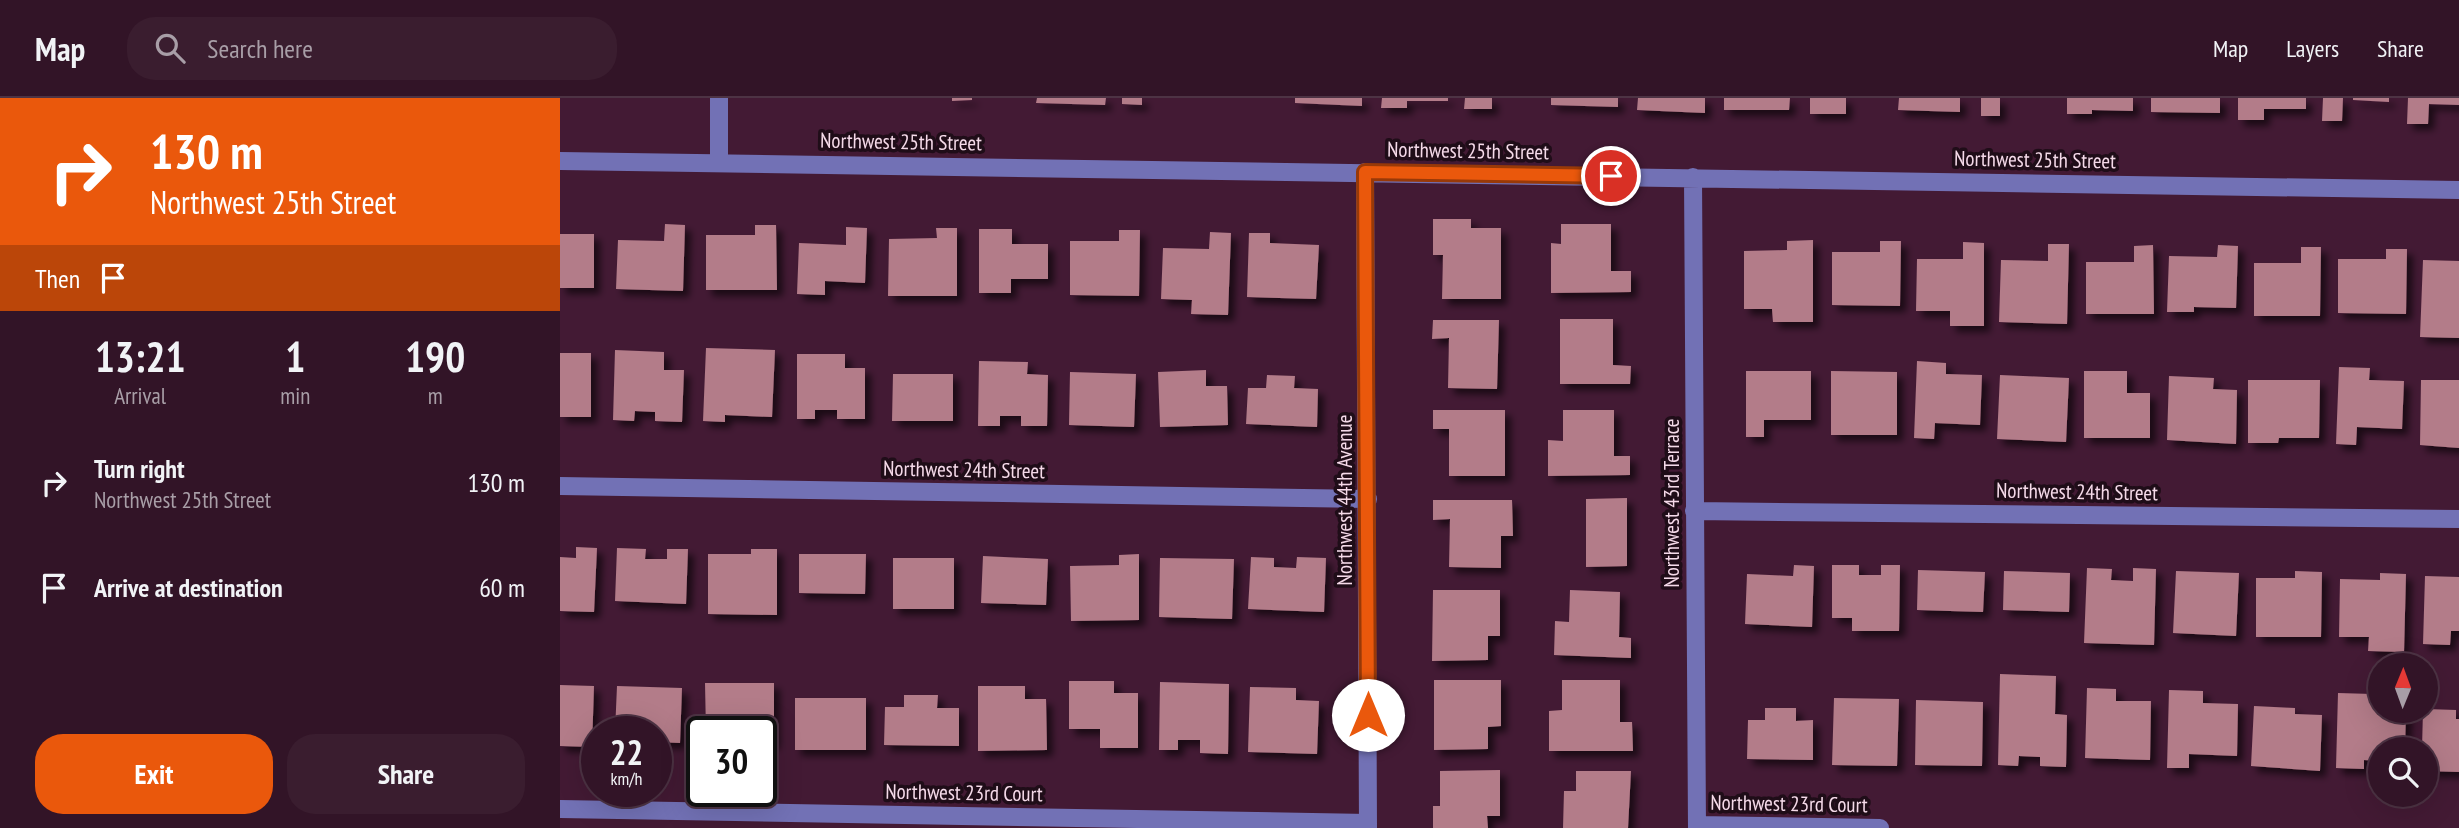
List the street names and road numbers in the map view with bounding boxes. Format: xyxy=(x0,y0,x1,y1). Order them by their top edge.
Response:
street label: Northwest 25th Street xyxy=(820,127,982,156)
street label: Northwest 25th Street xyxy=(1387,136,1549,165)
street label: Northwest 25th Street xyxy=(1954,145,2116,174)
street label: Northwest 44th Avenue xyxy=(1331,415,1358,585)
street label: Northwest 43rd Terrace xyxy=(1658,418,1685,588)
street label: Northwest 24th Street xyxy=(883,455,1045,484)
street label: Northwest 24th Street xyxy=(1996,477,2158,506)
street label: Northwest 23rd Court xyxy=(885,778,1043,807)
street label: Northwest 23rd Court xyxy=(1710,789,1868,818)

